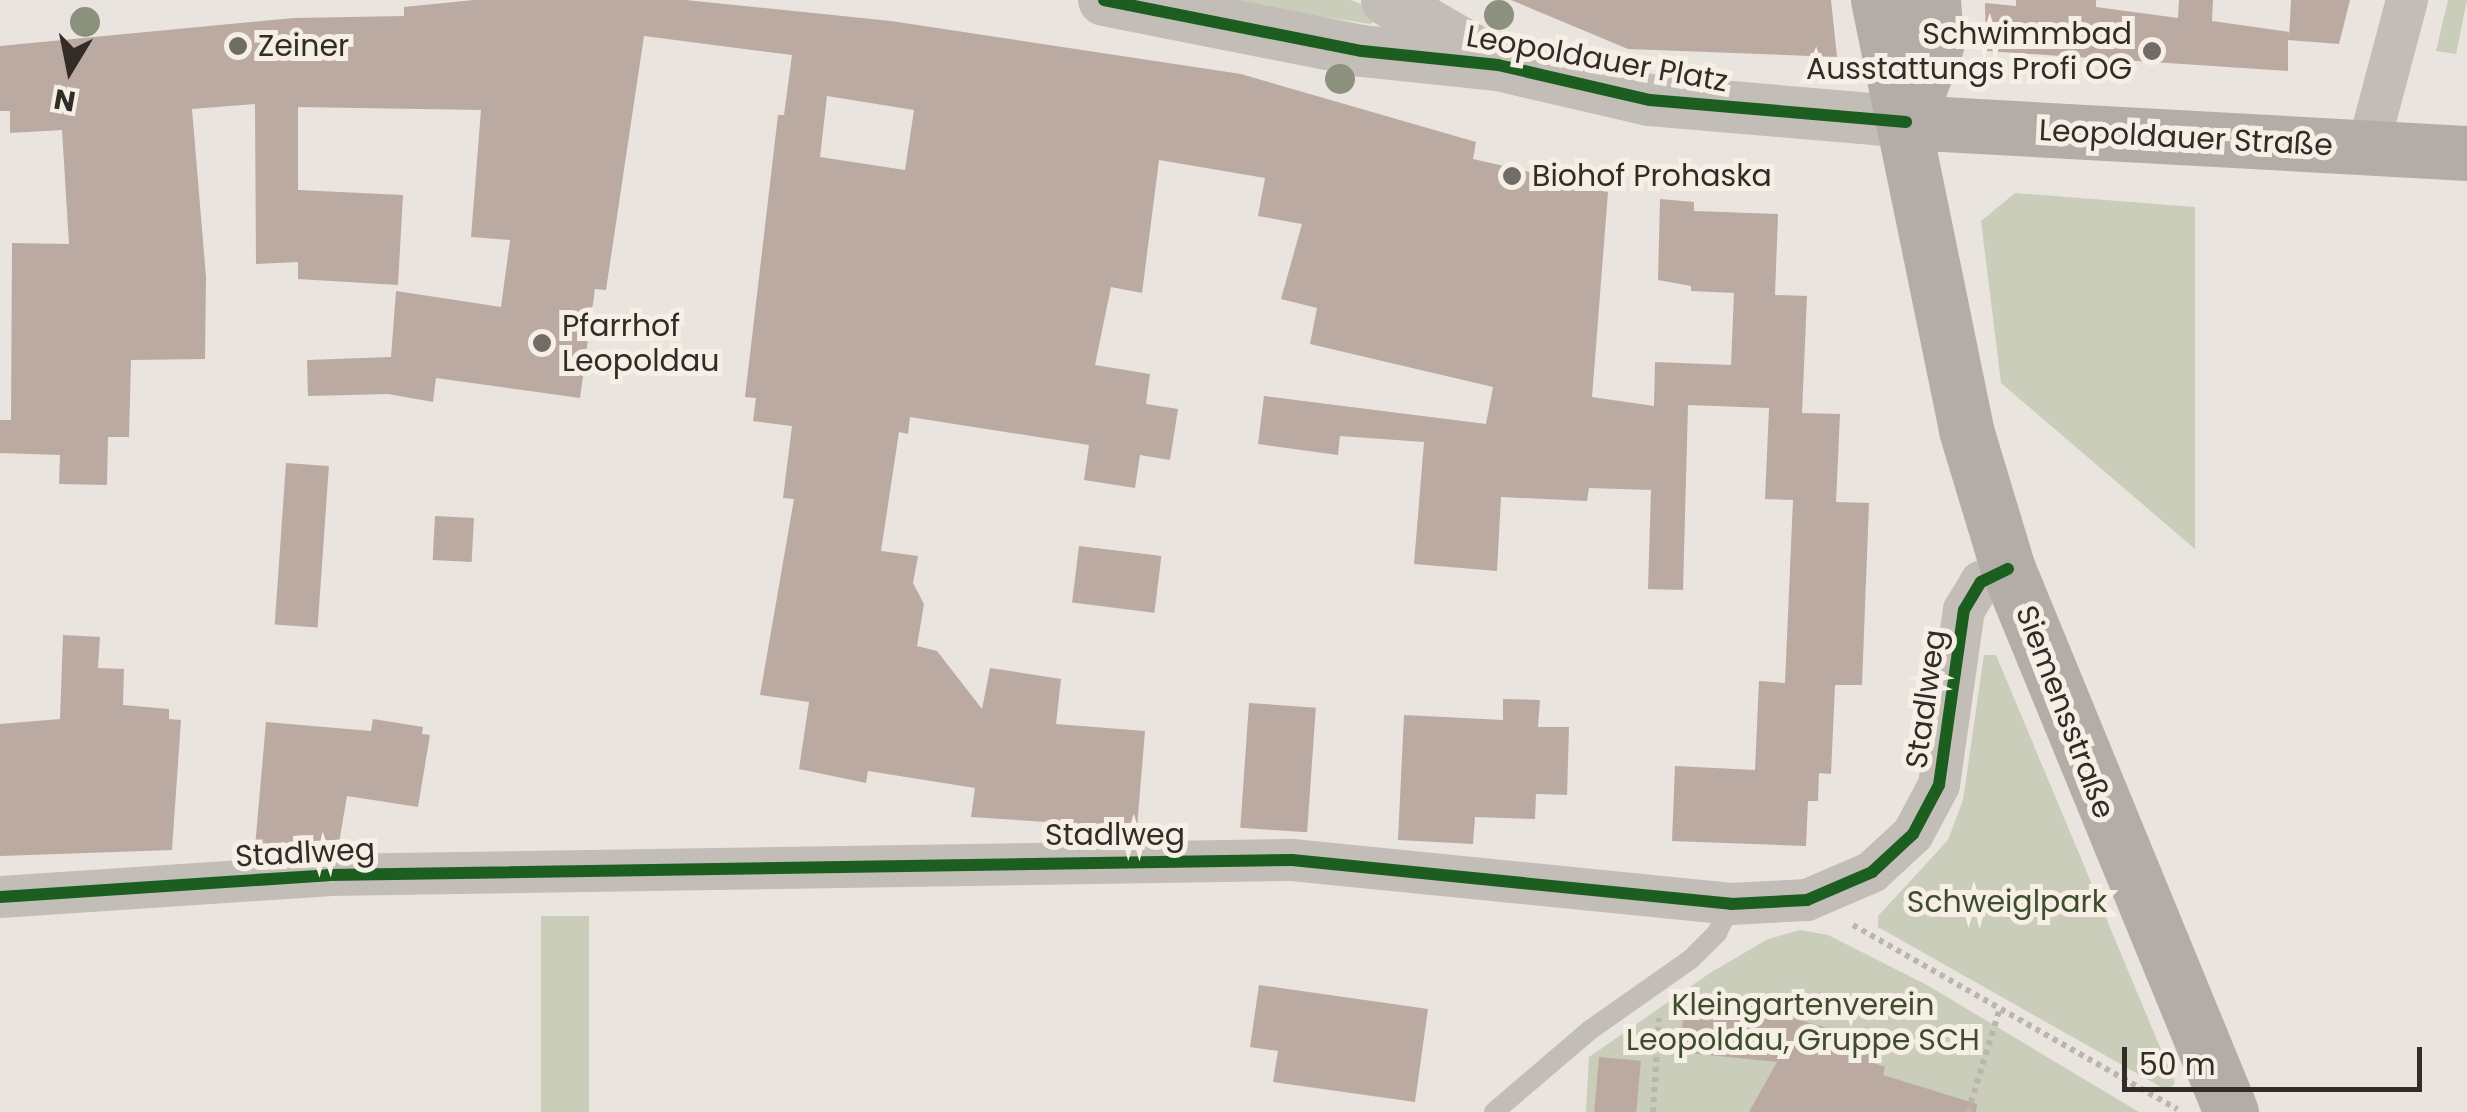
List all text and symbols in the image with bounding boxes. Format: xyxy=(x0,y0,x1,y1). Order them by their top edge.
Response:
place label: Schwimmbad Ausstattungs Profi OG xyxy=(1806,16,2132,86)
street label: Leopoldauer Platz xyxy=(1463,18,1731,100)
north arrow xyxy=(20,20,120,120)
place label: Zeiner xyxy=(258,28,349,64)
marker: Zeiner xyxy=(227,35,249,57)
marker: Schwimmbad Ausstattungs Profi OG xyxy=(2141,40,2163,62)
text: N xyxy=(51,79,78,121)
street label: Leopoldauer Straße xyxy=(2038,112,2334,164)
place label: Biohof Prohaska xyxy=(1532,158,1772,194)
marker: Biohof Prohaska xyxy=(1501,165,1523,187)
place label: Pfarrhof Leopoldau xyxy=(562,308,719,378)
marker: Pfarrhof Leopoldau xyxy=(531,332,553,354)
street label: Siemensstraße xyxy=(2008,601,2122,823)
street label: Stadlweg xyxy=(1898,627,1954,771)
street label: Stadlweg xyxy=(1045,817,1185,853)
street label: Stadlweg xyxy=(234,831,376,875)
park label: Schweiglpark xyxy=(1907,884,2107,920)
park label: Kleingartenverein Leopoldau, Gruppe SCH xyxy=(1626,987,1980,1058)
scale bar xyxy=(2127,1027,2427,1089)
text: 50 m xyxy=(2139,1043,2216,1086)

